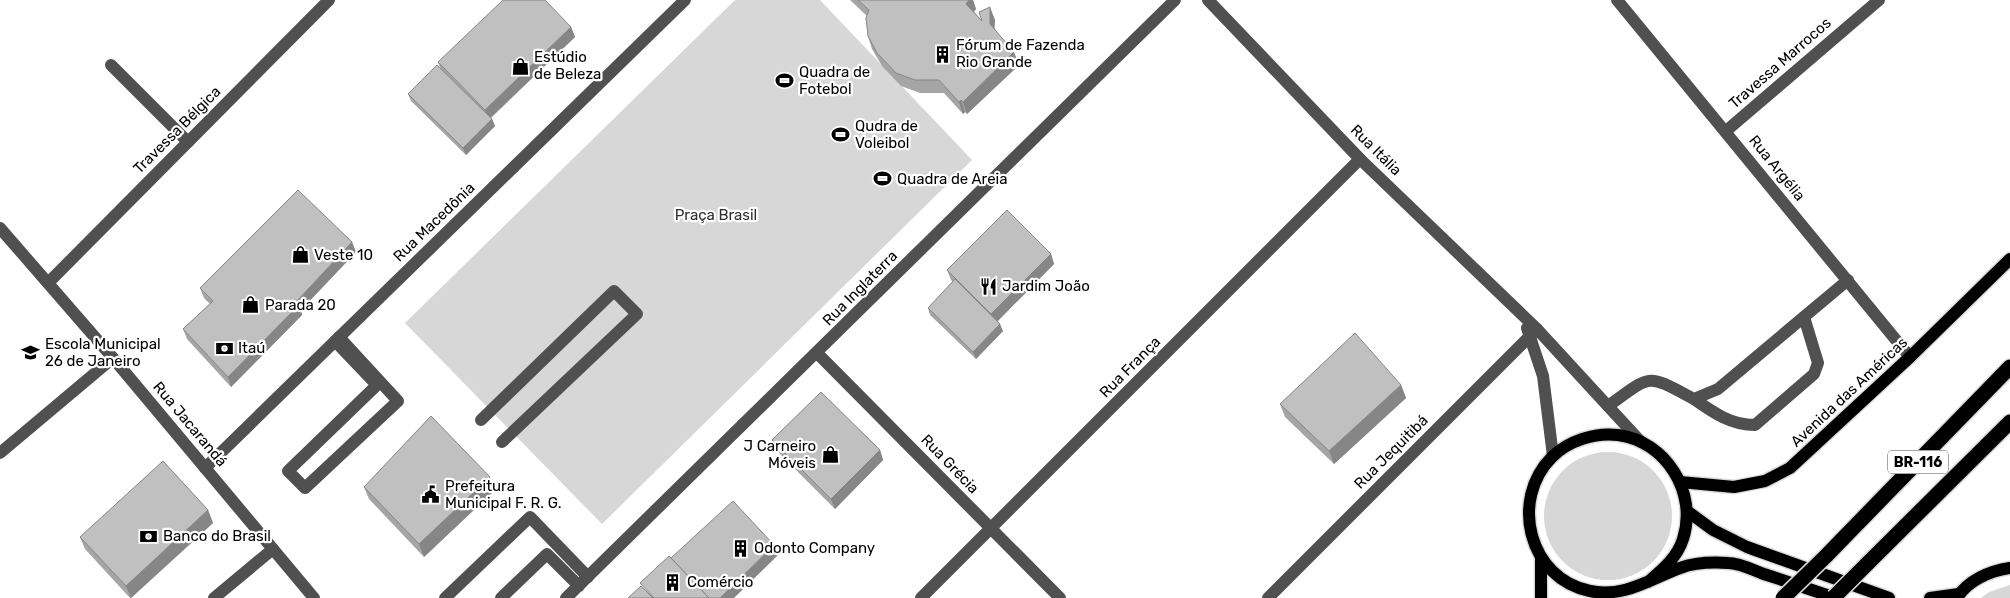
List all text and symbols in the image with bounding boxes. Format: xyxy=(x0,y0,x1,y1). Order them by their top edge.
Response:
street label: Travessa Marrocos xyxy=(1725,14,1835,112)
place label: Fórum de Fazenda Rio Grande xyxy=(956,36,1085,71)
building icon: Fórum de Fazenda Rio Grande xyxy=(932,44,952,64)
place label: Estúdio de Beleza xyxy=(534,48,601,83)
shop icon: Estúdio de Beleza xyxy=(510,56,530,76)
place label: Quadra de Fotebol xyxy=(799,63,870,98)
sports icon: Quadra de Fotebol xyxy=(775,71,795,91)
street label: Travessa Bélgica xyxy=(130,83,224,177)
place label: Qudra de Voleibol xyxy=(855,117,918,152)
street label: Rua Itália xyxy=(1347,121,1405,179)
sports icon: Qudra de Voleibol xyxy=(831,125,851,145)
street label: Rua Argélia xyxy=(1745,132,1809,204)
sports icon: Quadra de Areia xyxy=(873,169,893,189)
place label: Quadra de Areia xyxy=(897,170,1007,188)
street label: Rua Macedônia xyxy=(390,179,478,265)
park label: Praça Brasil xyxy=(675,206,757,224)
shop icon: Veste 10 xyxy=(290,245,310,265)
place label: Veste 10 xyxy=(314,246,373,264)
street label: Rua Inglaterra xyxy=(819,247,901,329)
restaurant icon: Jardim João xyxy=(978,276,998,296)
place label: Jardim João xyxy=(1002,277,1090,295)
shop icon: Parada 20 xyxy=(241,295,261,315)
place label: Parada 20 xyxy=(265,296,336,314)
street label: Rua França xyxy=(1096,333,1164,401)
street label: Avenida das Américas xyxy=(1787,333,1911,451)
place label: Escola Municipal 26 de Janeiro xyxy=(45,335,161,370)
bank icon: Itaú xyxy=(214,338,234,358)
place label: Itaú xyxy=(238,339,265,357)
school or university icon: Escola Municipal 26 de Janeiro xyxy=(21,343,41,363)
street label: Rua Jacarandá xyxy=(149,378,231,470)
street label: Rua Jequitibá xyxy=(1350,411,1432,493)
street label: Rua Grécia xyxy=(917,431,983,497)
place label: J Carneiro Móveis xyxy=(744,437,816,472)
shop icon: J Carneiro Móveis xyxy=(820,445,840,465)
road number: BR-116 xyxy=(1888,451,1948,474)
place label: Prefeitura Municipal F. R. G. xyxy=(445,477,561,512)
public building icon: Prefeitura Municipal F. R. G. xyxy=(421,485,441,505)
bank icon: Banco do Brasil xyxy=(139,526,159,546)
place label: Banco do Brasil xyxy=(163,527,271,545)
building icon: Odonto Company xyxy=(730,538,750,558)
place label: Odonto Company xyxy=(754,539,875,557)
building icon: Comércio xyxy=(663,572,683,592)
place label: Comércio xyxy=(687,573,753,591)

